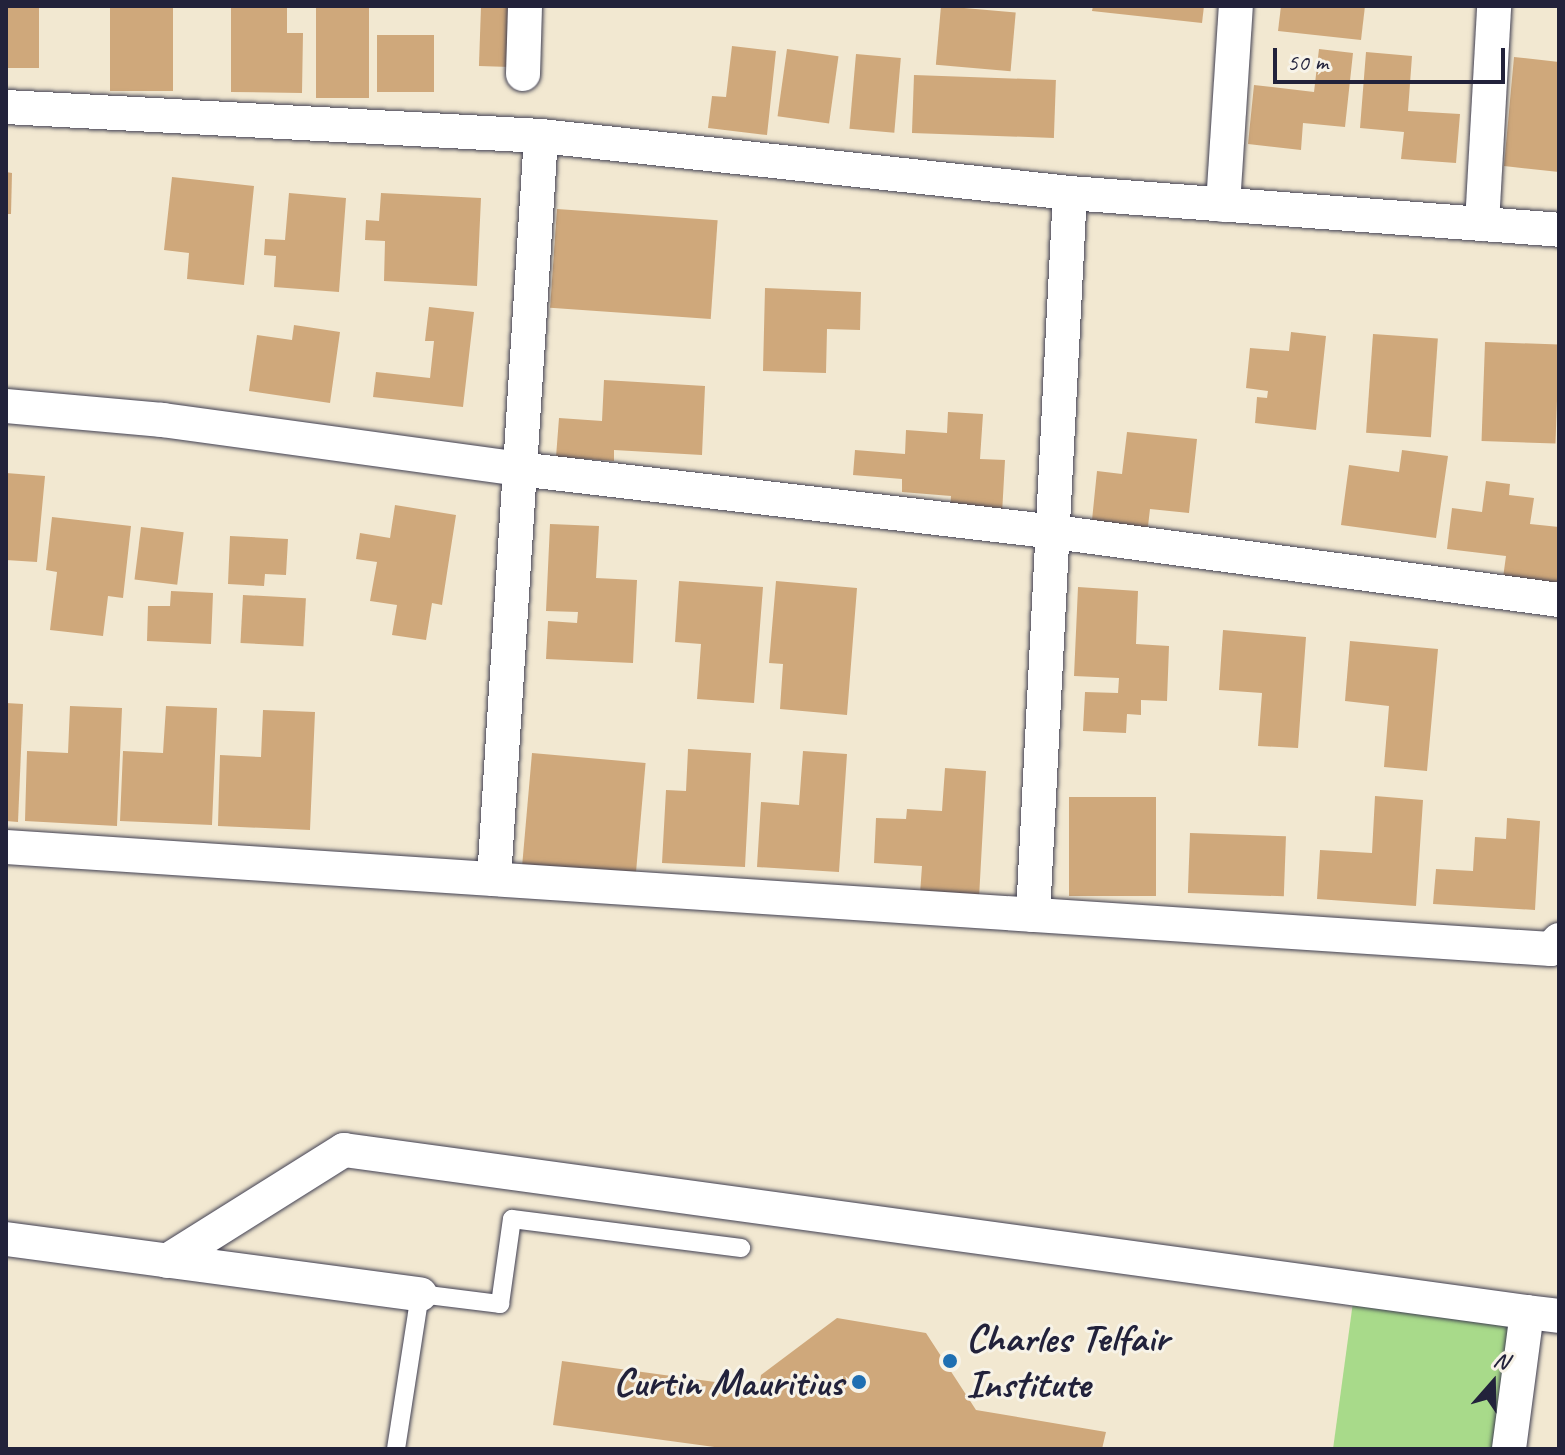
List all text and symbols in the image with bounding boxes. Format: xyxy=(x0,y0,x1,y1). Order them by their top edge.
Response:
scale bar xyxy=(1277,32,1509,82)
text: 50 m xyxy=(1287,47,1328,77)
place label: Charles Telfair Institute xyxy=(966,1314,1167,1408)
north arrow xyxy=(1453,1343,1533,1423)
text: N xyxy=(1490,1345,1512,1376)
marker: Charles Telfair Institute xyxy=(941,1352,959,1370)
place label: Curtin Mauritius xyxy=(612,1358,843,1406)
marker: Curtin Mauritius xyxy=(850,1373,868,1391)

